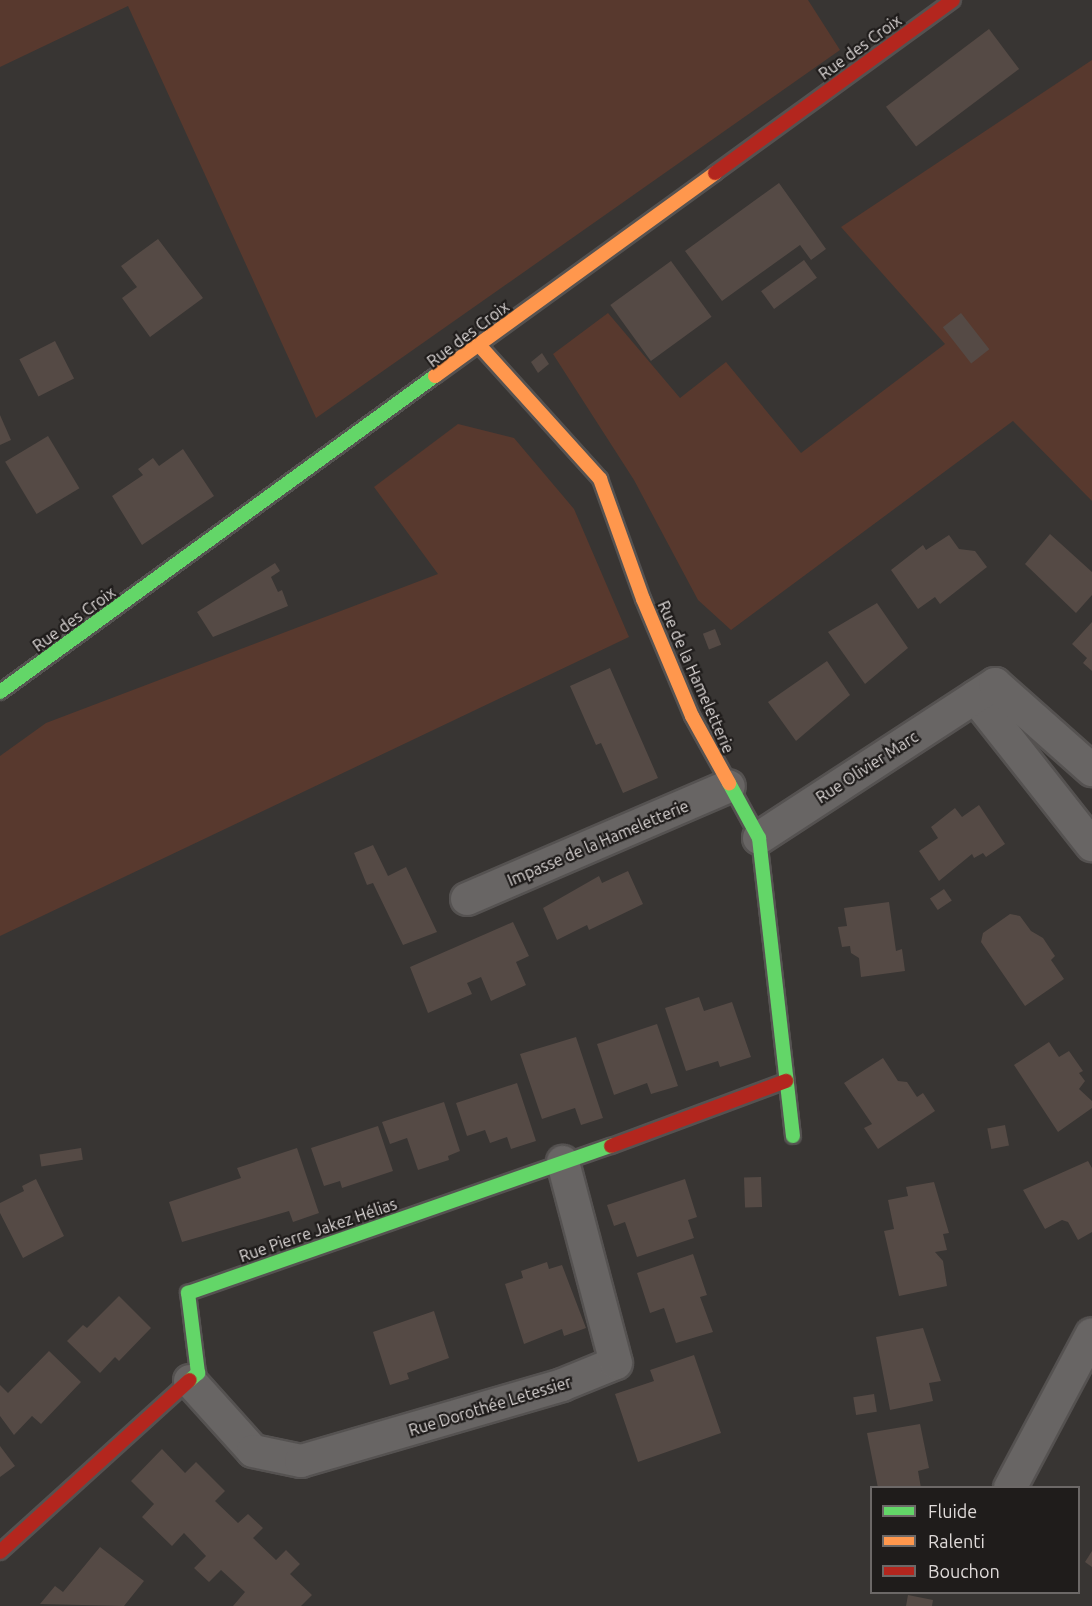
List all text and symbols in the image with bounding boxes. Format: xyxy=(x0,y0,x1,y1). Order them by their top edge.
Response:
street label: Rue des Croix xyxy=(815,11,905,83)
street label: Rue des Croix xyxy=(423,297,513,371)
street label: Rue des Croix xyxy=(29,583,119,655)
street label: Rue de la Hameletterie xyxy=(654,598,738,756)
street label: Rue Olivier Marc xyxy=(812,727,922,807)
street label: Impasse de la Hameletterie xyxy=(504,796,692,890)
street label: Rue Pierre Jakez Hélias xyxy=(237,1194,399,1266)
street label: Rue Dorothée Letessier xyxy=(406,1372,574,1440)
legend xyxy=(870,1486,1080,1594)
text: Fluide xyxy=(928,1501,977,1521)
text: Ralenti xyxy=(928,1531,985,1551)
text: Bouchon xyxy=(928,1561,1000,1581)

